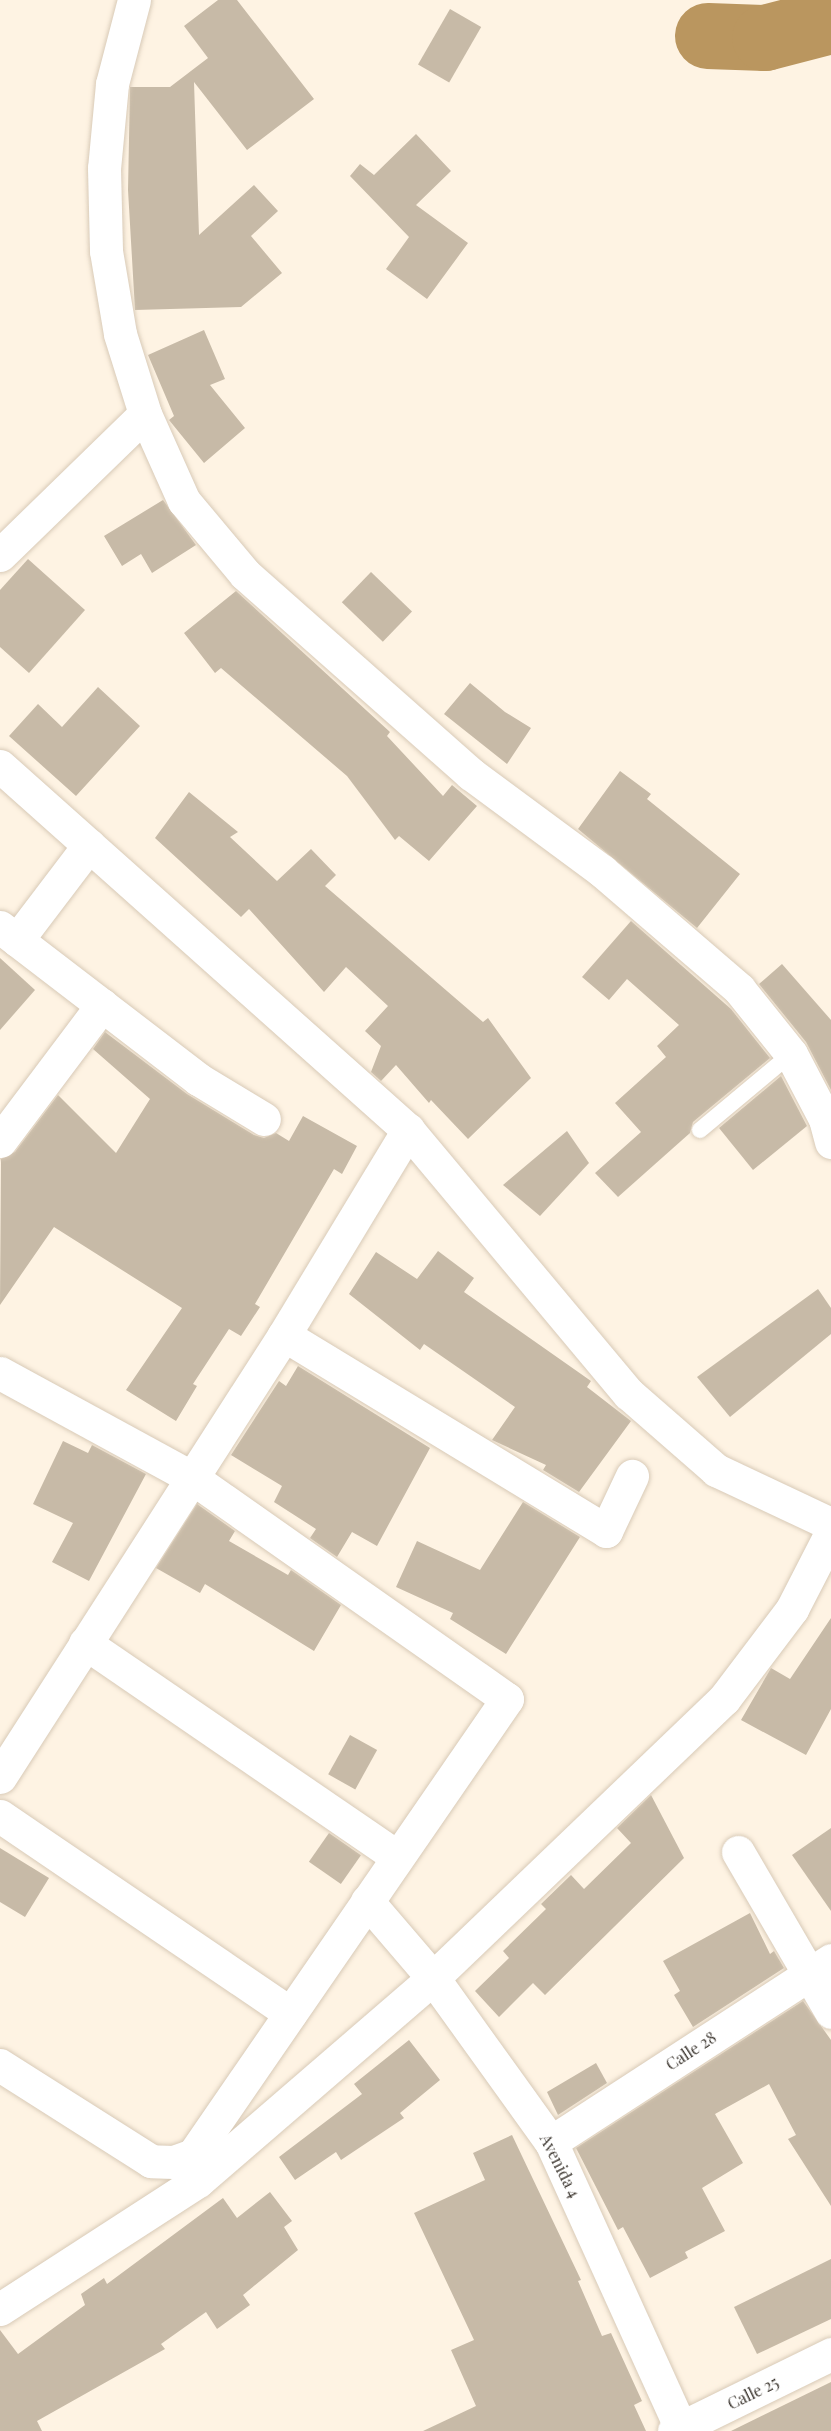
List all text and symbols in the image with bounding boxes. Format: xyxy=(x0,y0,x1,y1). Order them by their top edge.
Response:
street label: Calle 28 xyxy=(662,2028,720,2074)
street label: Avenida 4 xyxy=(536,2131,584,2201)
street label: Calle 25 xyxy=(724,2372,782,2414)

